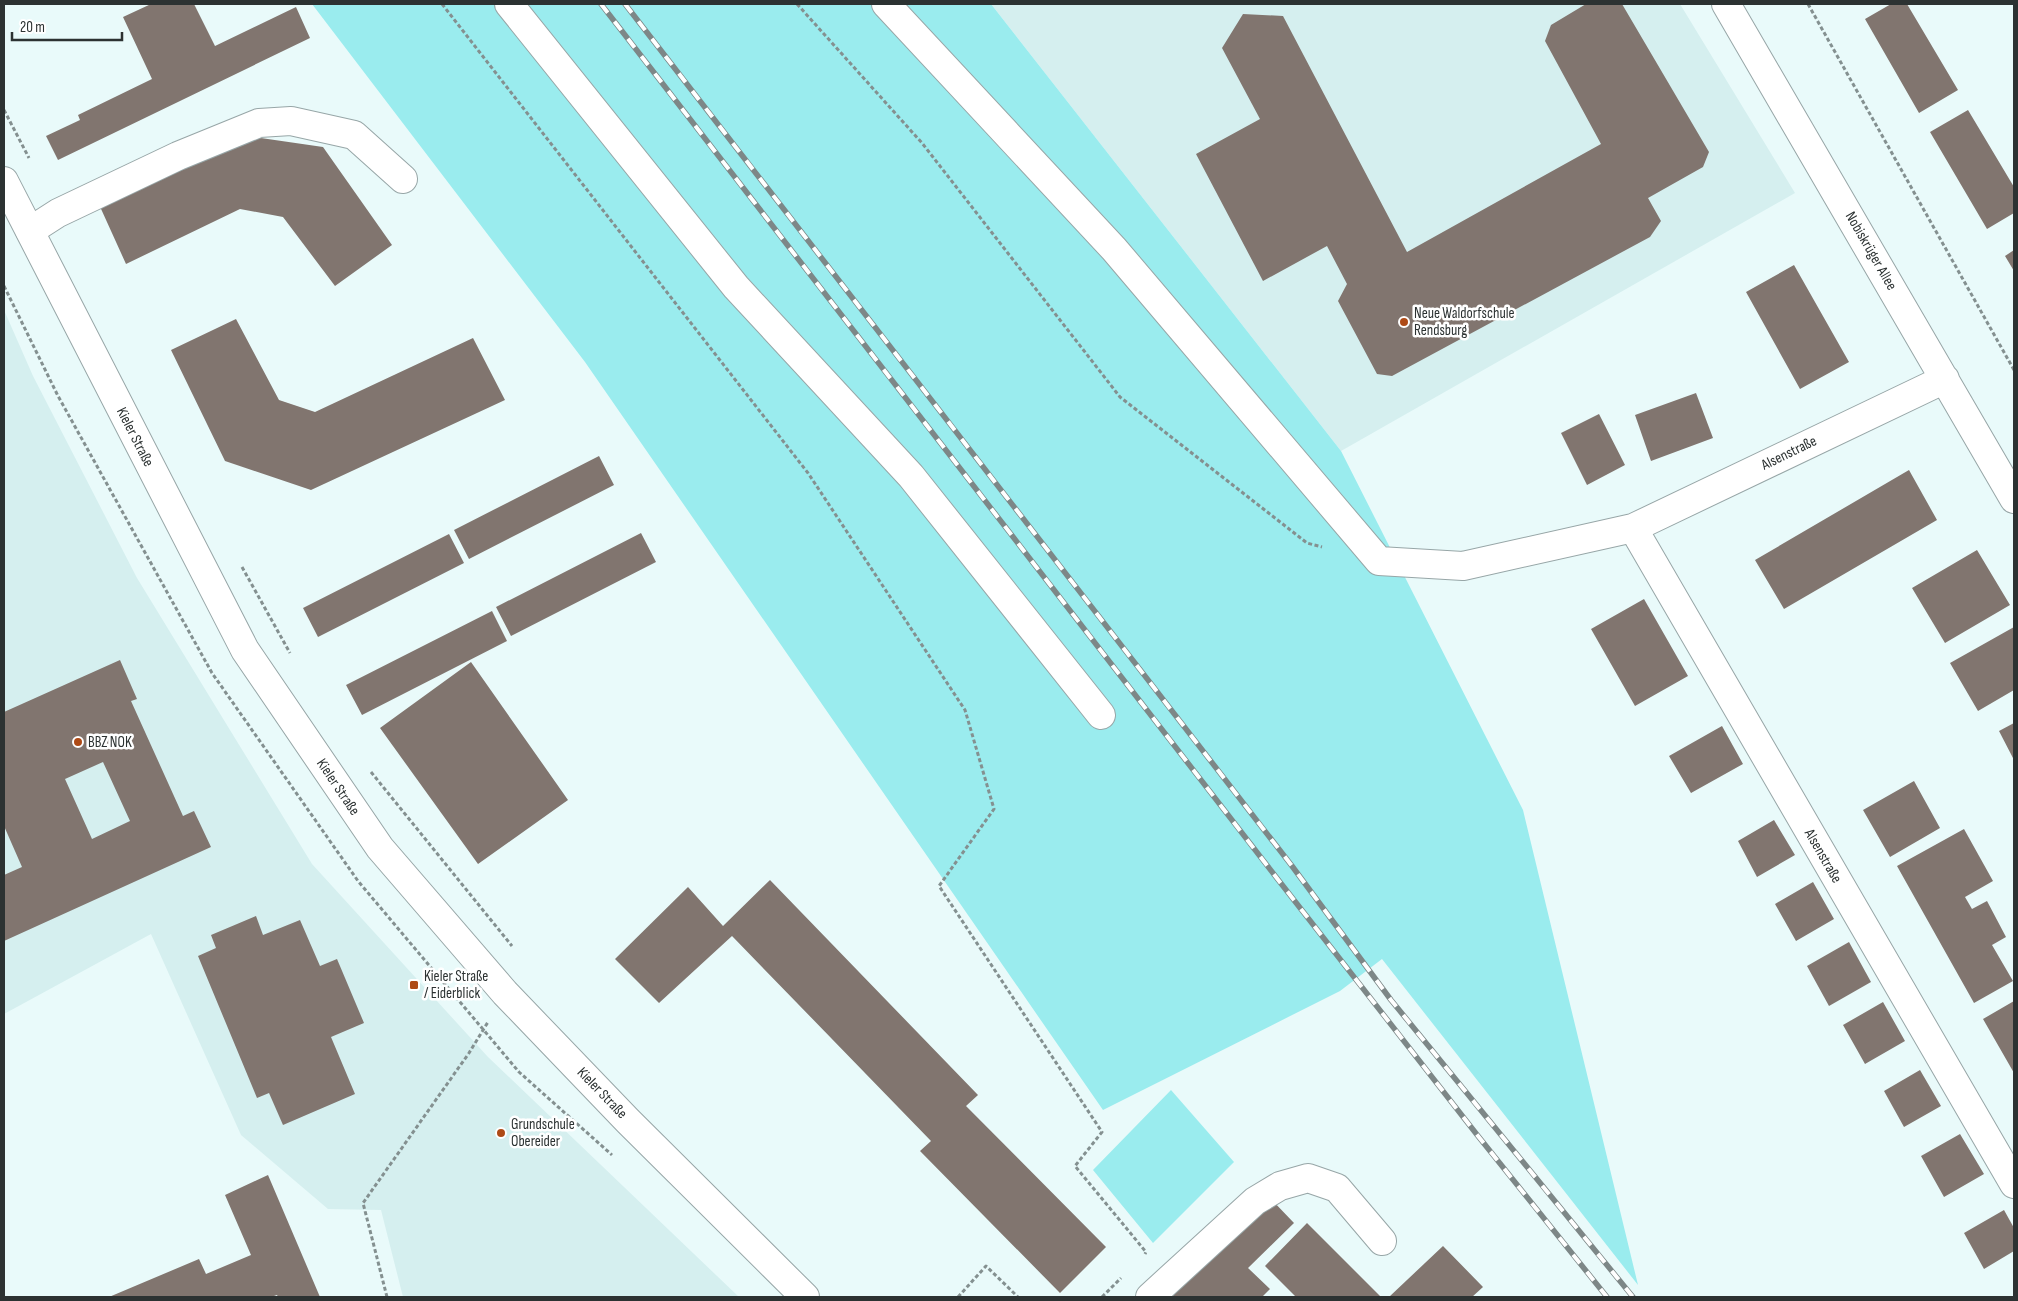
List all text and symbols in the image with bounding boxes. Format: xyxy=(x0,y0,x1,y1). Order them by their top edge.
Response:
scale bar xyxy=(12,10,122,42)
text: 20 m xyxy=(20,18,45,37)
street label: Nobiskrüger Allee xyxy=(1841,208,1901,294)
place label: Neue Waldorfschule Rendsburg xyxy=(1414,304,1515,340)
marker: Neue Waldorfschule Rendsburg xyxy=(1398,316,1410,328)
street label: Kieler Straße xyxy=(112,404,158,470)
street label: Alsenstraße xyxy=(1757,431,1820,475)
place label: BBZ NOK xyxy=(88,733,132,752)
marker: BBZ NOK xyxy=(72,736,84,748)
street label: Kieler Straße xyxy=(312,755,364,819)
street label: Alsenstraße xyxy=(1799,825,1846,886)
place label: Kieler Straße / Eiderblick xyxy=(424,967,488,1003)
marker: Kieler Straße / Eiderblick xyxy=(408,979,420,991)
street label: Kieler Straße xyxy=(573,1063,631,1123)
place label: Grundschule Obereider xyxy=(511,1115,575,1151)
marker: Grundschule Obereider xyxy=(495,1127,507,1139)

